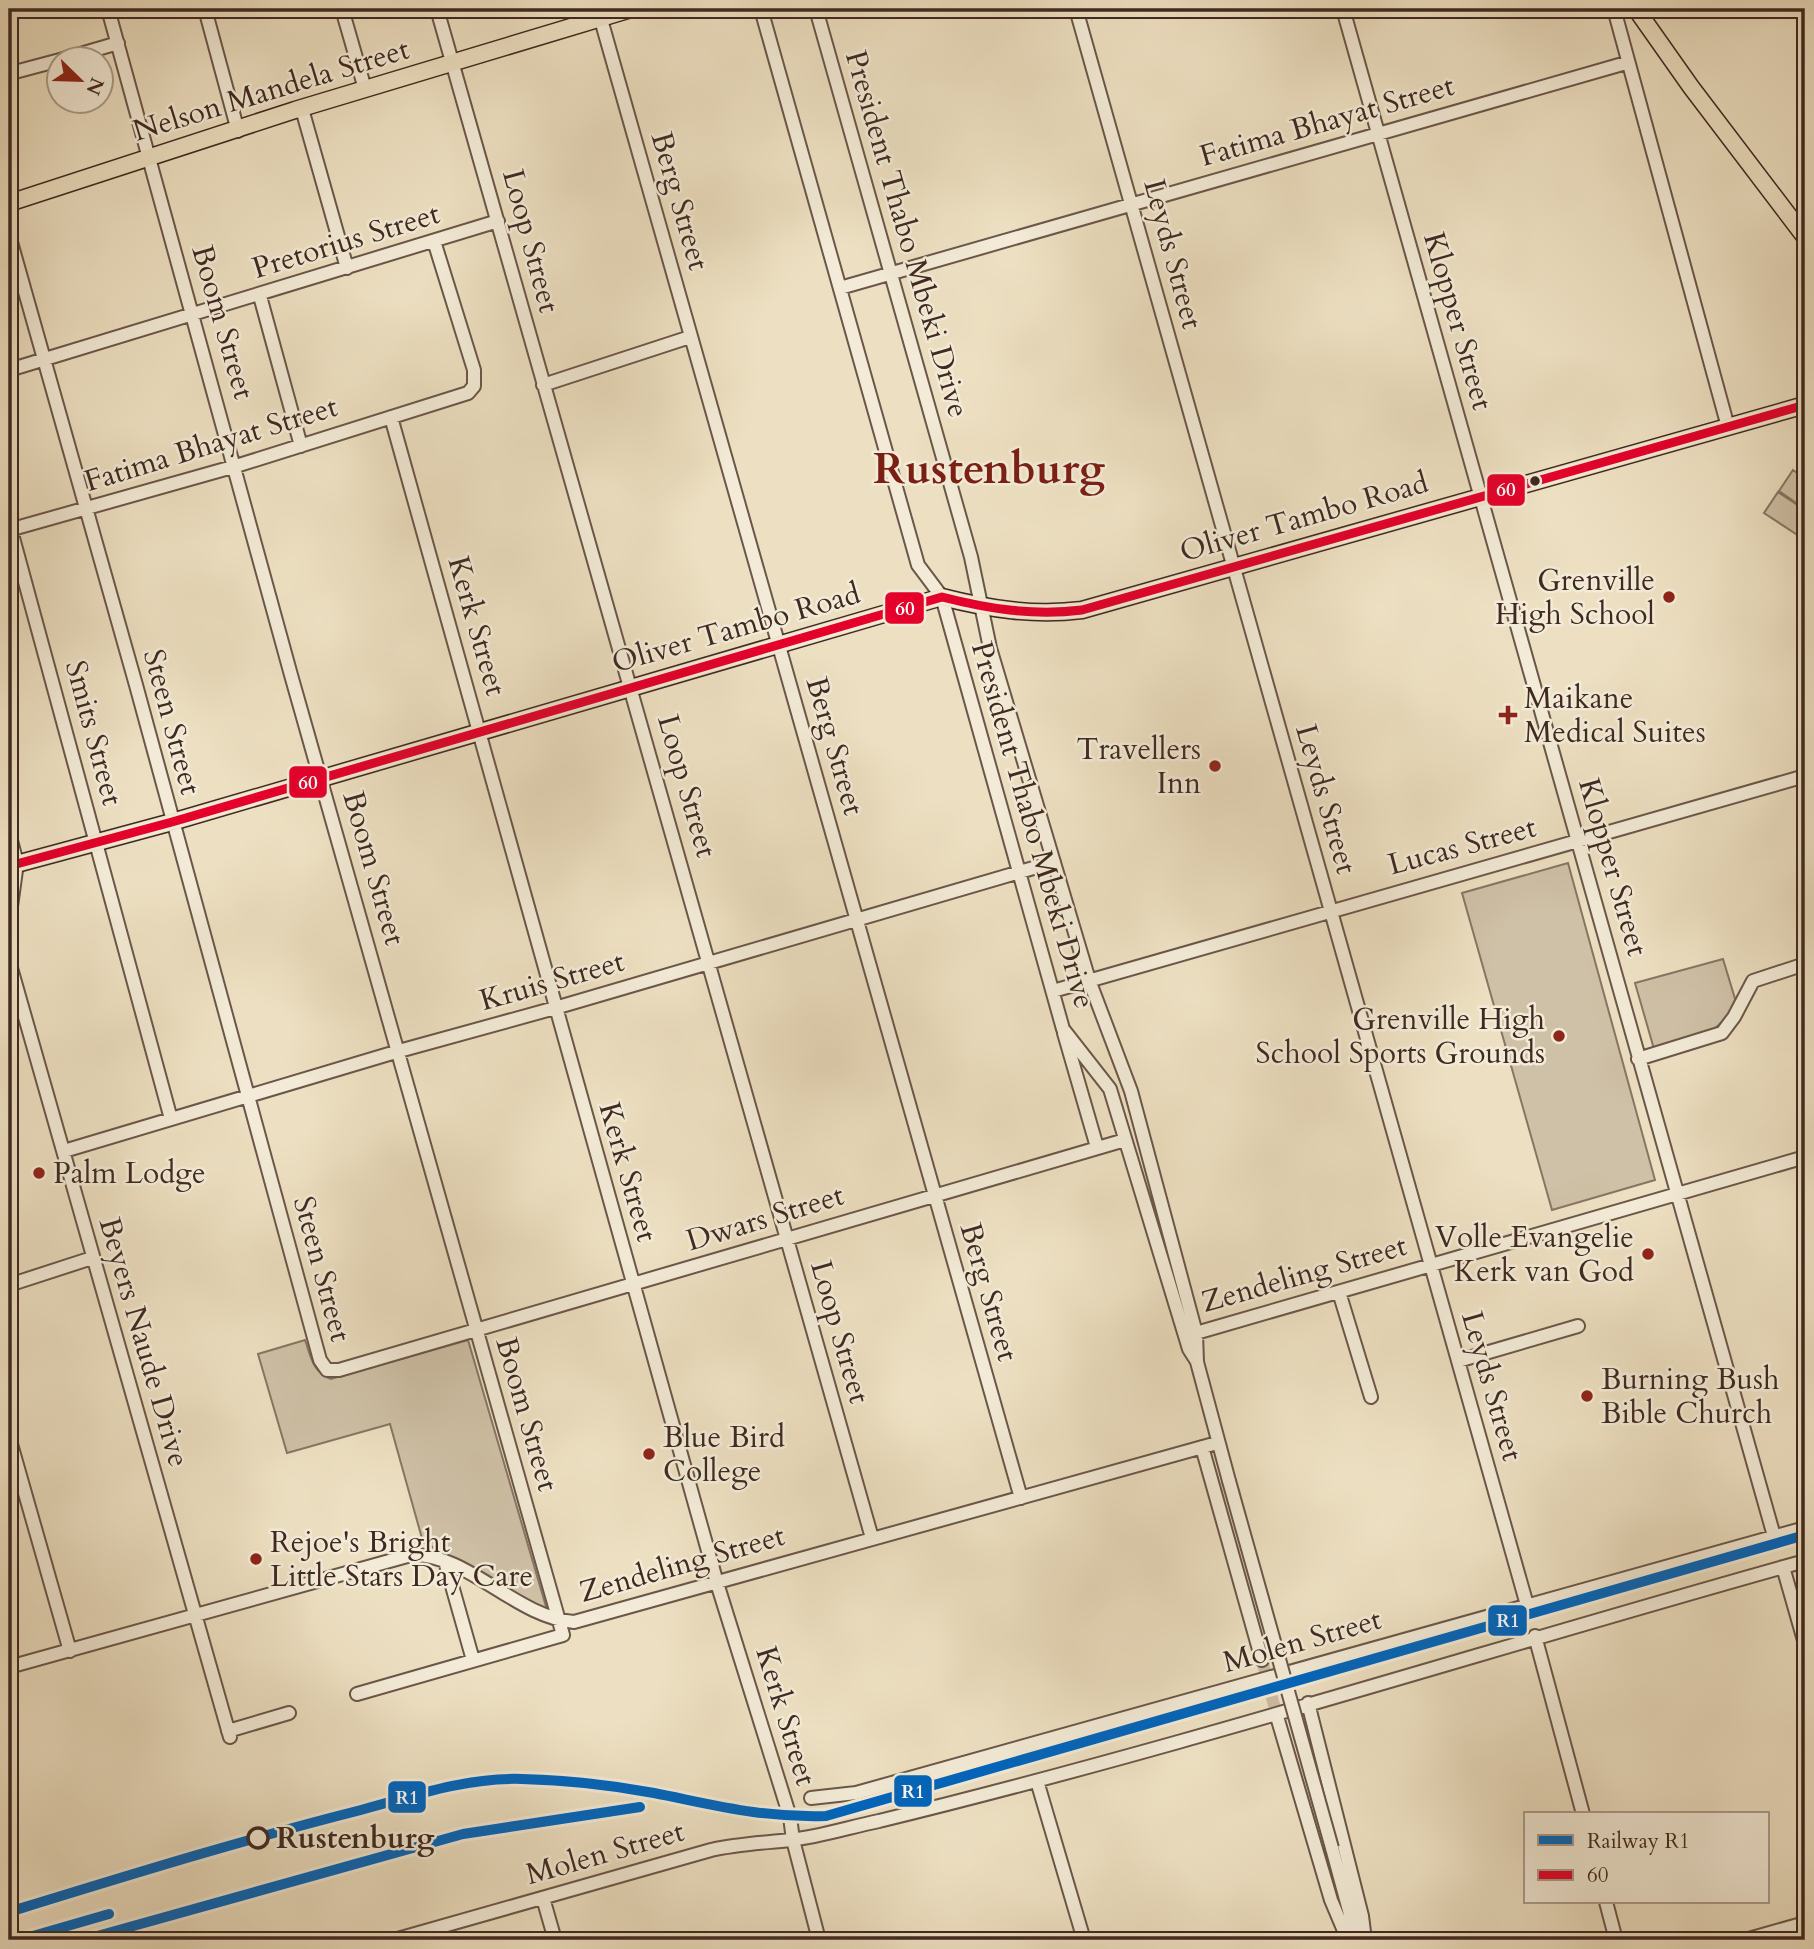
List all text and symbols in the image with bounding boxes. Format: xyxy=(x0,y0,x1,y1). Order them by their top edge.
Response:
street label: Nelson Mandela Street xyxy=(128,28,415,152)
north arrow xyxy=(46,46,116,116)
street label: President Thabo Mbeki Drive xyxy=(835,46,979,422)
street label: Fatima Bhayat Street xyxy=(1195,65,1459,177)
text: N xyxy=(79,74,110,99)
street label: Berg Street xyxy=(641,127,719,275)
street label: Loop Street xyxy=(492,165,570,318)
street label: Leyds Street xyxy=(1133,174,1213,334)
street label: Pretorius Street xyxy=(247,193,445,289)
street label: Klopper Street xyxy=(1413,227,1503,415)
street label: Boom Street xyxy=(181,240,265,404)
street label: Fatima Bhayat Street xyxy=(79,386,343,502)
district label: Rustenburg xyxy=(873,439,1106,499)
street label: Oliver Tambo Road xyxy=(1175,462,1433,572)
line badge: 60 xyxy=(1486,473,1526,507)
unlabelled marker xyxy=(1528,474,1542,488)
text: 60 xyxy=(1496,477,1516,503)
street label: Kerk Street xyxy=(438,552,517,701)
place label: Grenville High School xyxy=(1495,560,1655,635)
street label: Oliver Tambo Road xyxy=(607,573,865,683)
marker: Grenville High School xyxy=(1661,589,1677,605)
line badge: 60 xyxy=(884,591,925,625)
text: 60 xyxy=(895,596,915,622)
street label: President Thabo Mbeki Drive xyxy=(961,637,1105,1013)
street label: Steen Street xyxy=(133,645,211,800)
street label: Smits Street xyxy=(55,656,133,811)
street label: Berg Street xyxy=(796,672,874,820)
place label: Maikane Medical Suites xyxy=(1524,678,1706,753)
marker: Maikane Medical Suites xyxy=(1498,705,1518,725)
street label: Loop Street xyxy=(647,710,727,863)
street label: Leyds Street xyxy=(1285,719,1367,879)
place label: Travellers Inn xyxy=(1076,729,1201,804)
marker: Travellers Inn xyxy=(1207,758,1223,774)
line badge: 60 xyxy=(288,765,328,799)
text: 60 xyxy=(298,770,318,796)
street label: Klopper Street xyxy=(1568,773,1658,961)
street label: Boom Street xyxy=(332,786,416,950)
street label: Lucas Street xyxy=(1384,806,1541,885)
street label: Kruis Street xyxy=(475,941,629,1021)
place label: Grenville High School Sports Grounds xyxy=(1256,999,1546,1074)
marker: Grenville High School Sports Grounds xyxy=(1551,1028,1567,1044)
street label: Kerk Street xyxy=(589,1098,668,1247)
place label: Palm Lodge xyxy=(53,1153,206,1194)
marker: Palm Lodge xyxy=(31,1165,47,1181)
street label: Dwars Street xyxy=(681,1174,849,1261)
street label: Steen Street xyxy=(283,1192,361,1347)
street label: Beyers Naude Drive xyxy=(89,1212,199,1472)
place label: Volle Evangelie Kerk van God xyxy=(1435,1217,1634,1292)
street label: Berg Street xyxy=(950,1218,1028,1366)
street label: Zendeling Street xyxy=(1197,1225,1412,1323)
marker: Volle Evangelie Kerk van God xyxy=(1640,1246,1656,1262)
street label: Loop Street xyxy=(800,1256,880,1409)
street label: Leyds Street xyxy=(1451,1306,1533,1466)
street label: Boom Street xyxy=(485,1332,569,1496)
place label: Burning Bush Bible Church xyxy=(1601,1359,1780,1434)
marker: Burning Bush Bible Church xyxy=(1579,1388,1595,1404)
place label: Blue Bird College xyxy=(663,1417,785,1492)
marker: Blue Bird College xyxy=(641,1446,657,1462)
street label: Zendeling Street xyxy=(575,1515,790,1613)
place label: Rejoe's Bright Little Stars Day Care xyxy=(270,1522,533,1597)
marker: Rejoe's Bright Little Stars Day Care xyxy=(248,1551,264,1567)
street label: Molen Street xyxy=(1218,1599,1386,1683)
line badge: R1 xyxy=(1487,1604,1528,1637)
text: R1 xyxy=(1496,1608,1520,1634)
street label: Kerk Street xyxy=(745,1642,827,1791)
line badge: R1 xyxy=(893,1774,933,1808)
text: R1 xyxy=(901,1779,925,1805)
line badge: R1 xyxy=(387,1780,427,1814)
text: R1 xyxy=(395,1785,419,1811)
street label: Molen Street xyxy=(521,1811,689,1895)
legend xyxy=(1524,1812,1769,1904)
place label: Rustenburg xyxy=(276,1818,434,1859)
marker: Rustenburg xyxy=(247,1827,269,1849)
text: Railway R1 xyxy=(1587,1827,1690,1856)
text: 60 xyxy=(1587,1861,1609,1890)

